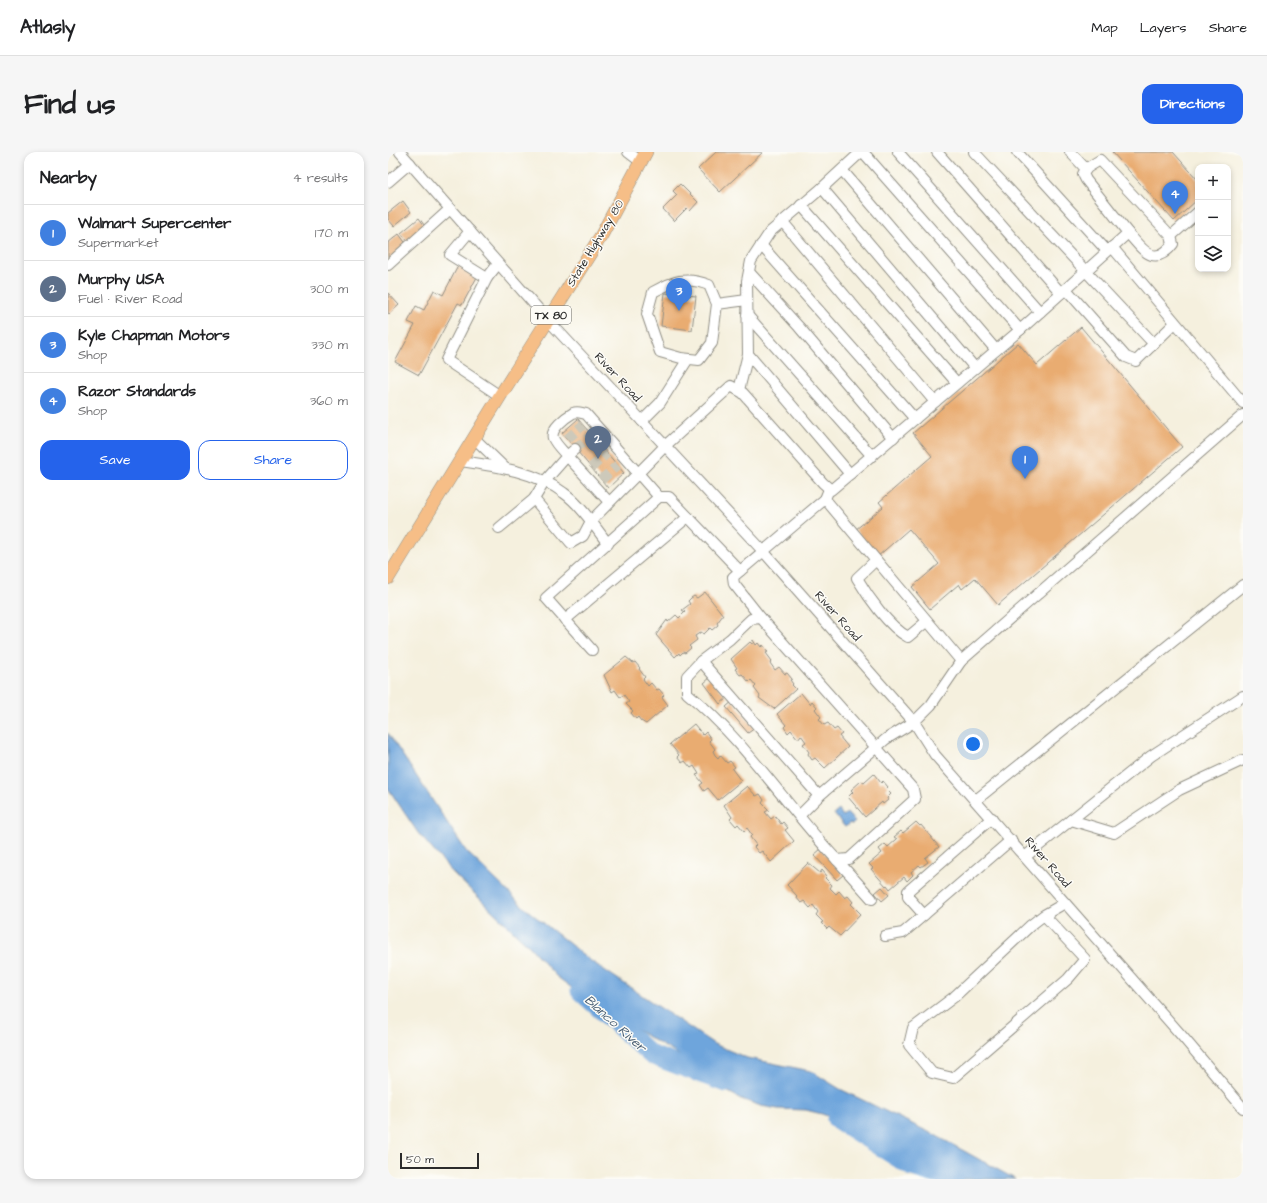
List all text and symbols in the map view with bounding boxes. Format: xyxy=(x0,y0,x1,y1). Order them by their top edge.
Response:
text: Atlasly xyxy=(20,14,75,41)
text: Map xyxy=(1091,18,1118,38)
text: Layers xyxy=(1140,18,1187,38)
text: Share xyxy=(1209,18,1247,38)
button: Directions xyxy=(1142,84,1243,124)
text: Find us xyxy=(24,85,115,124)
map controls xyxy=(1195,164,1231,272)
button: + xyxy=(1195,164,1231,200)
text: Nearby xyxy=(40,166,97,190)
text: 4 results xyxy=(293,169,348,187)
pin: 4 xyxy=(1162,181,1188,214)
street label: State Highway 80 xyxy=(563,196,629,290)
button: − xyxy=(1195,200,1231,236)
text: Walmart Supercenter xyxy=(78,213,231,234)
text: 1 xyxy=(52,224,54,242)
text: 170 m xyxy=(315,224,348,242)
text: Supermarket xyxy=(78,234,159,252)
button: layers xyxy=(1195,236,1231,272)
text: Murphy USA xyxy=(78,269,164,290)
pin: 3 xyxy=(666,278,692,311)
text: 2 xyxy=(49,280,57,298)
text: 300 m xyxy=(310,280,348,298)
text: Fuel · River Road xyxy=(78,290,182,308)
road number: TX 80 xyxy=(531,306,571,324)
text: Kyle Chapman Motors xyxy=(78,325,230,346)
text: 3 xyxy=(50,336,56,354)
text: 330 m xyxy=(311,336,348,354)
text: Shop xyxy=(78,346,107,364)
street label: River Road xyxy=(590,349,645,406)
text: Razor Standards xyxy=(78,381,196,402)
text: 4 xyxy=(49,392,57,410)
text: 360 m xyxy=(310,392,348,410)
text: Shop xyxy=(78,402,107,420)
pin: 2 xyxy=(585,426,611,459)
button: Save xyxy=(40,440,190,480)
button: Share xyxy=(198,440,348,480)
pin: 1 xyxy=(1012,446,1038,479)
street label: River Road xyxy=(811,588,865,645)
your location xyxy=(963,734,983,754)
street label: River Road xyxy=(1021,833,1074,891)
water label: Blanco River xyxy=(581,991,651,1058)
scale bar xyxy=(400,1151,479,1170)
text: 50 m xyxy=(406,1152,434,1167)

